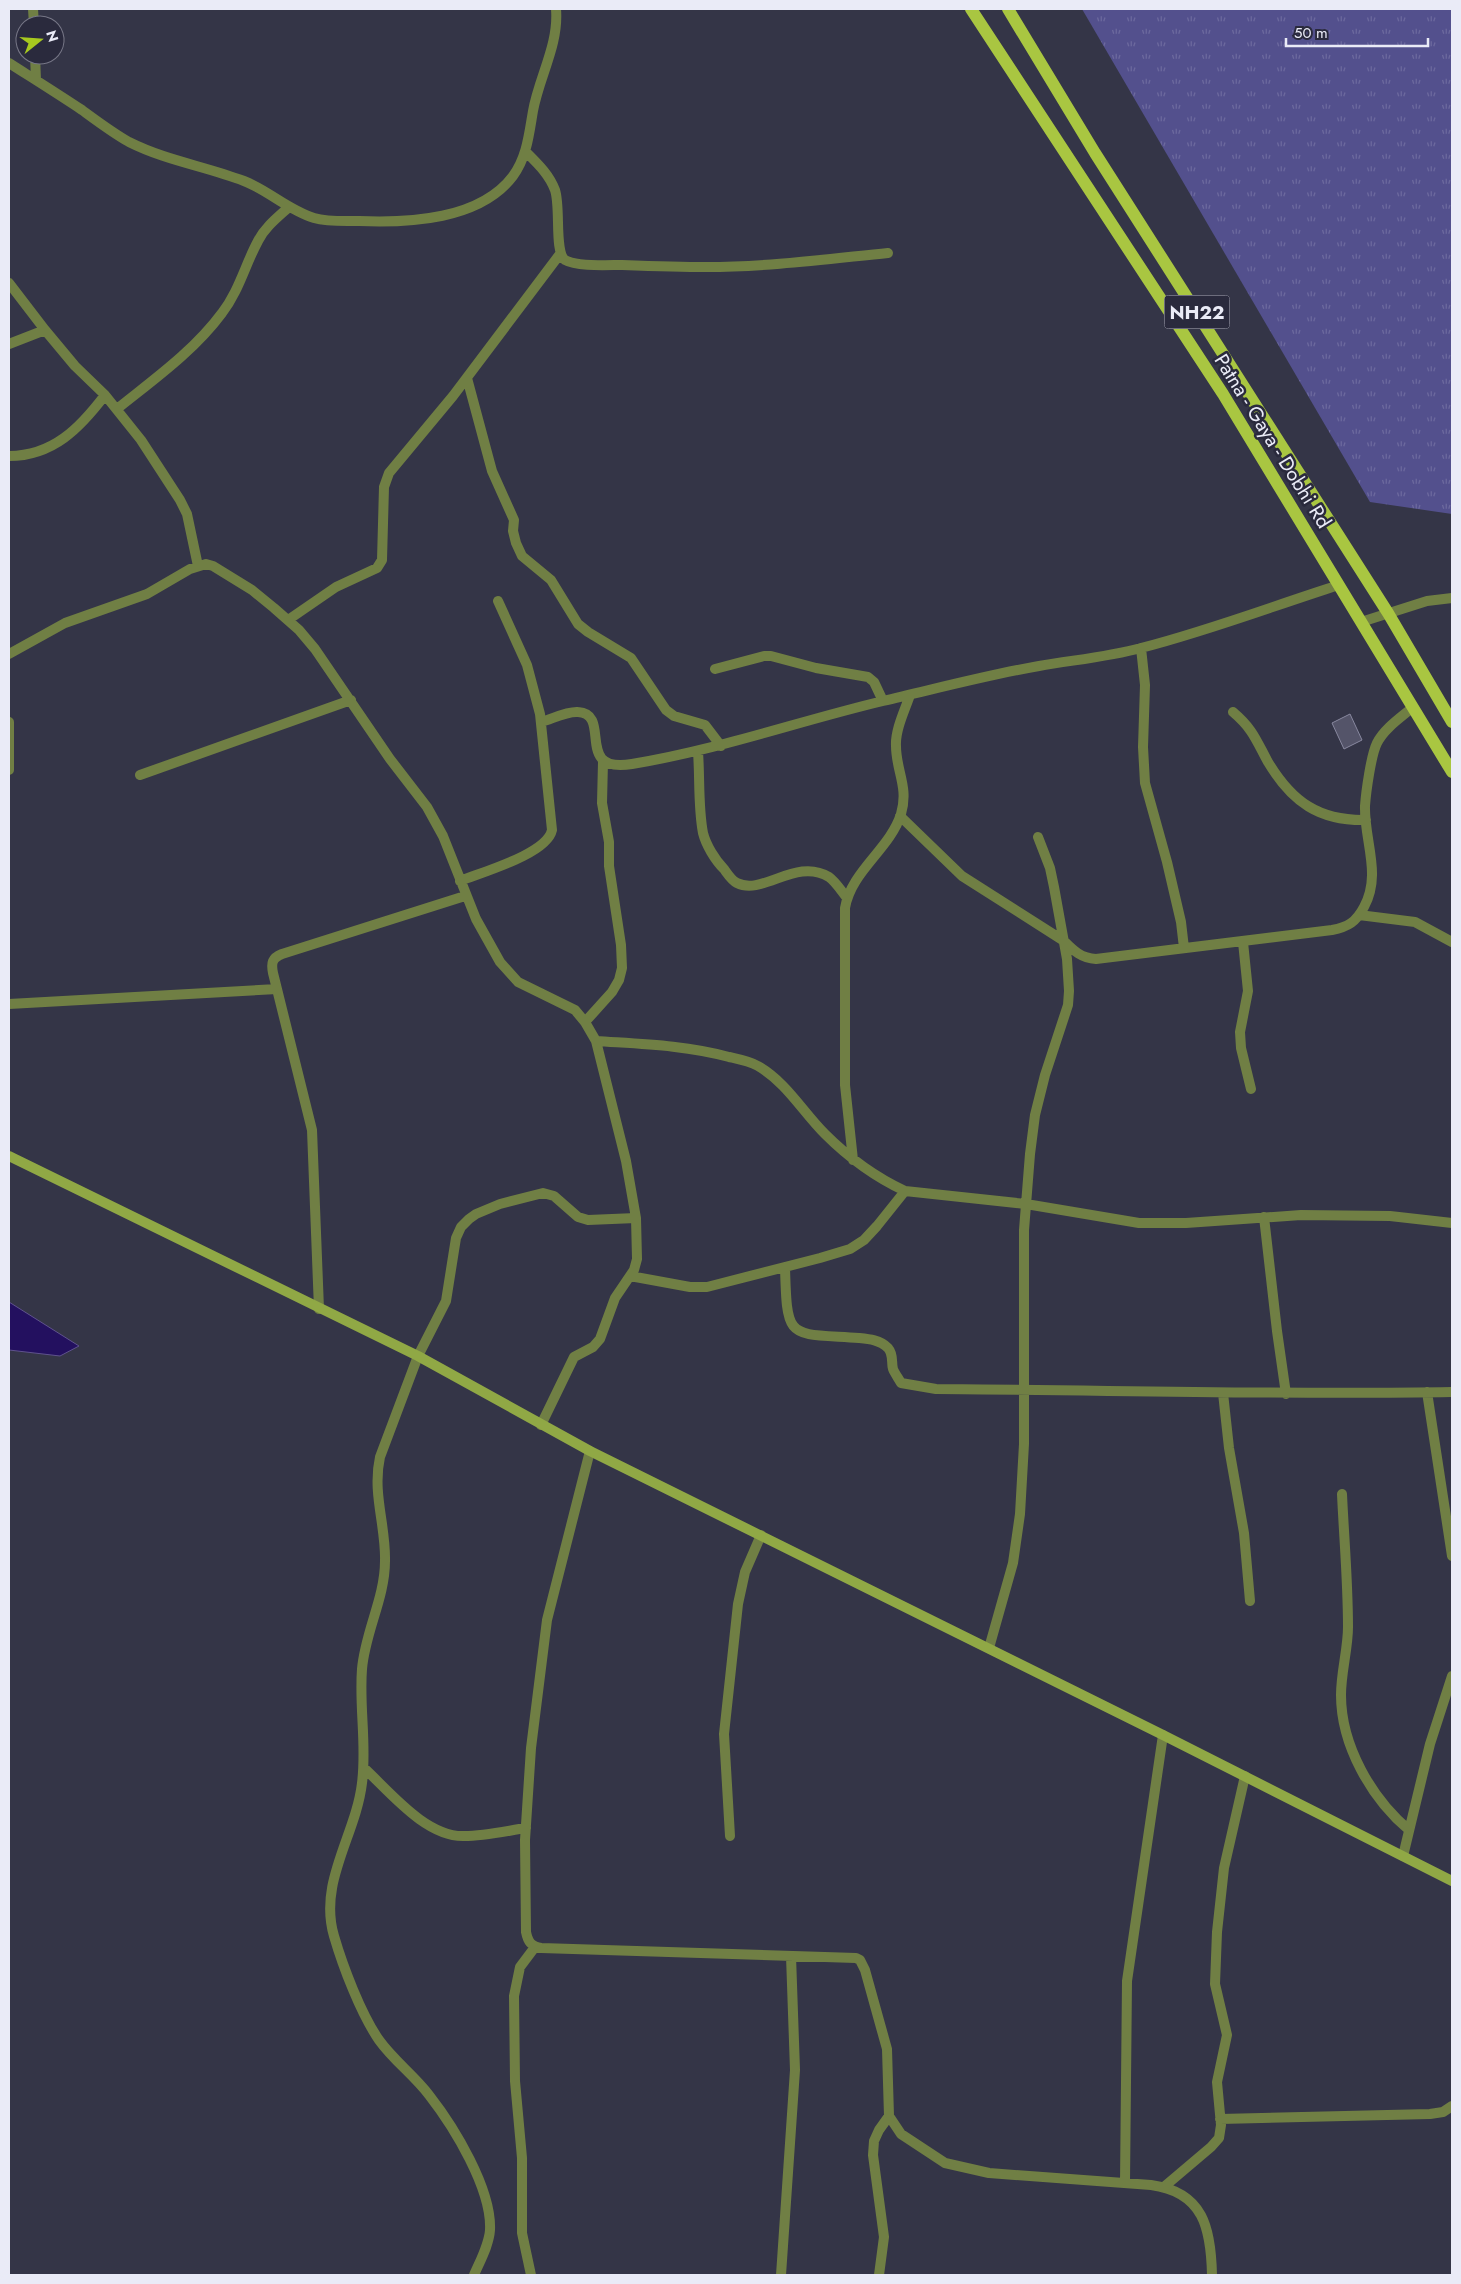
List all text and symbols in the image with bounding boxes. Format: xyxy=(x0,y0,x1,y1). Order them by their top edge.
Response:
north arrow xyxy=(15,15,65,65)
scale bar xyxy=(1286,15,1428,47)
text: 50 m xyxy=(1294,22,1328,44)
text: N xyxy=(41,28,64,44)
road number: NH22 xyxy=(1164,296,1230,328)
street label: Patna - Gaya - Dobhi Rd xyxy=(1207,348,1338,534)

